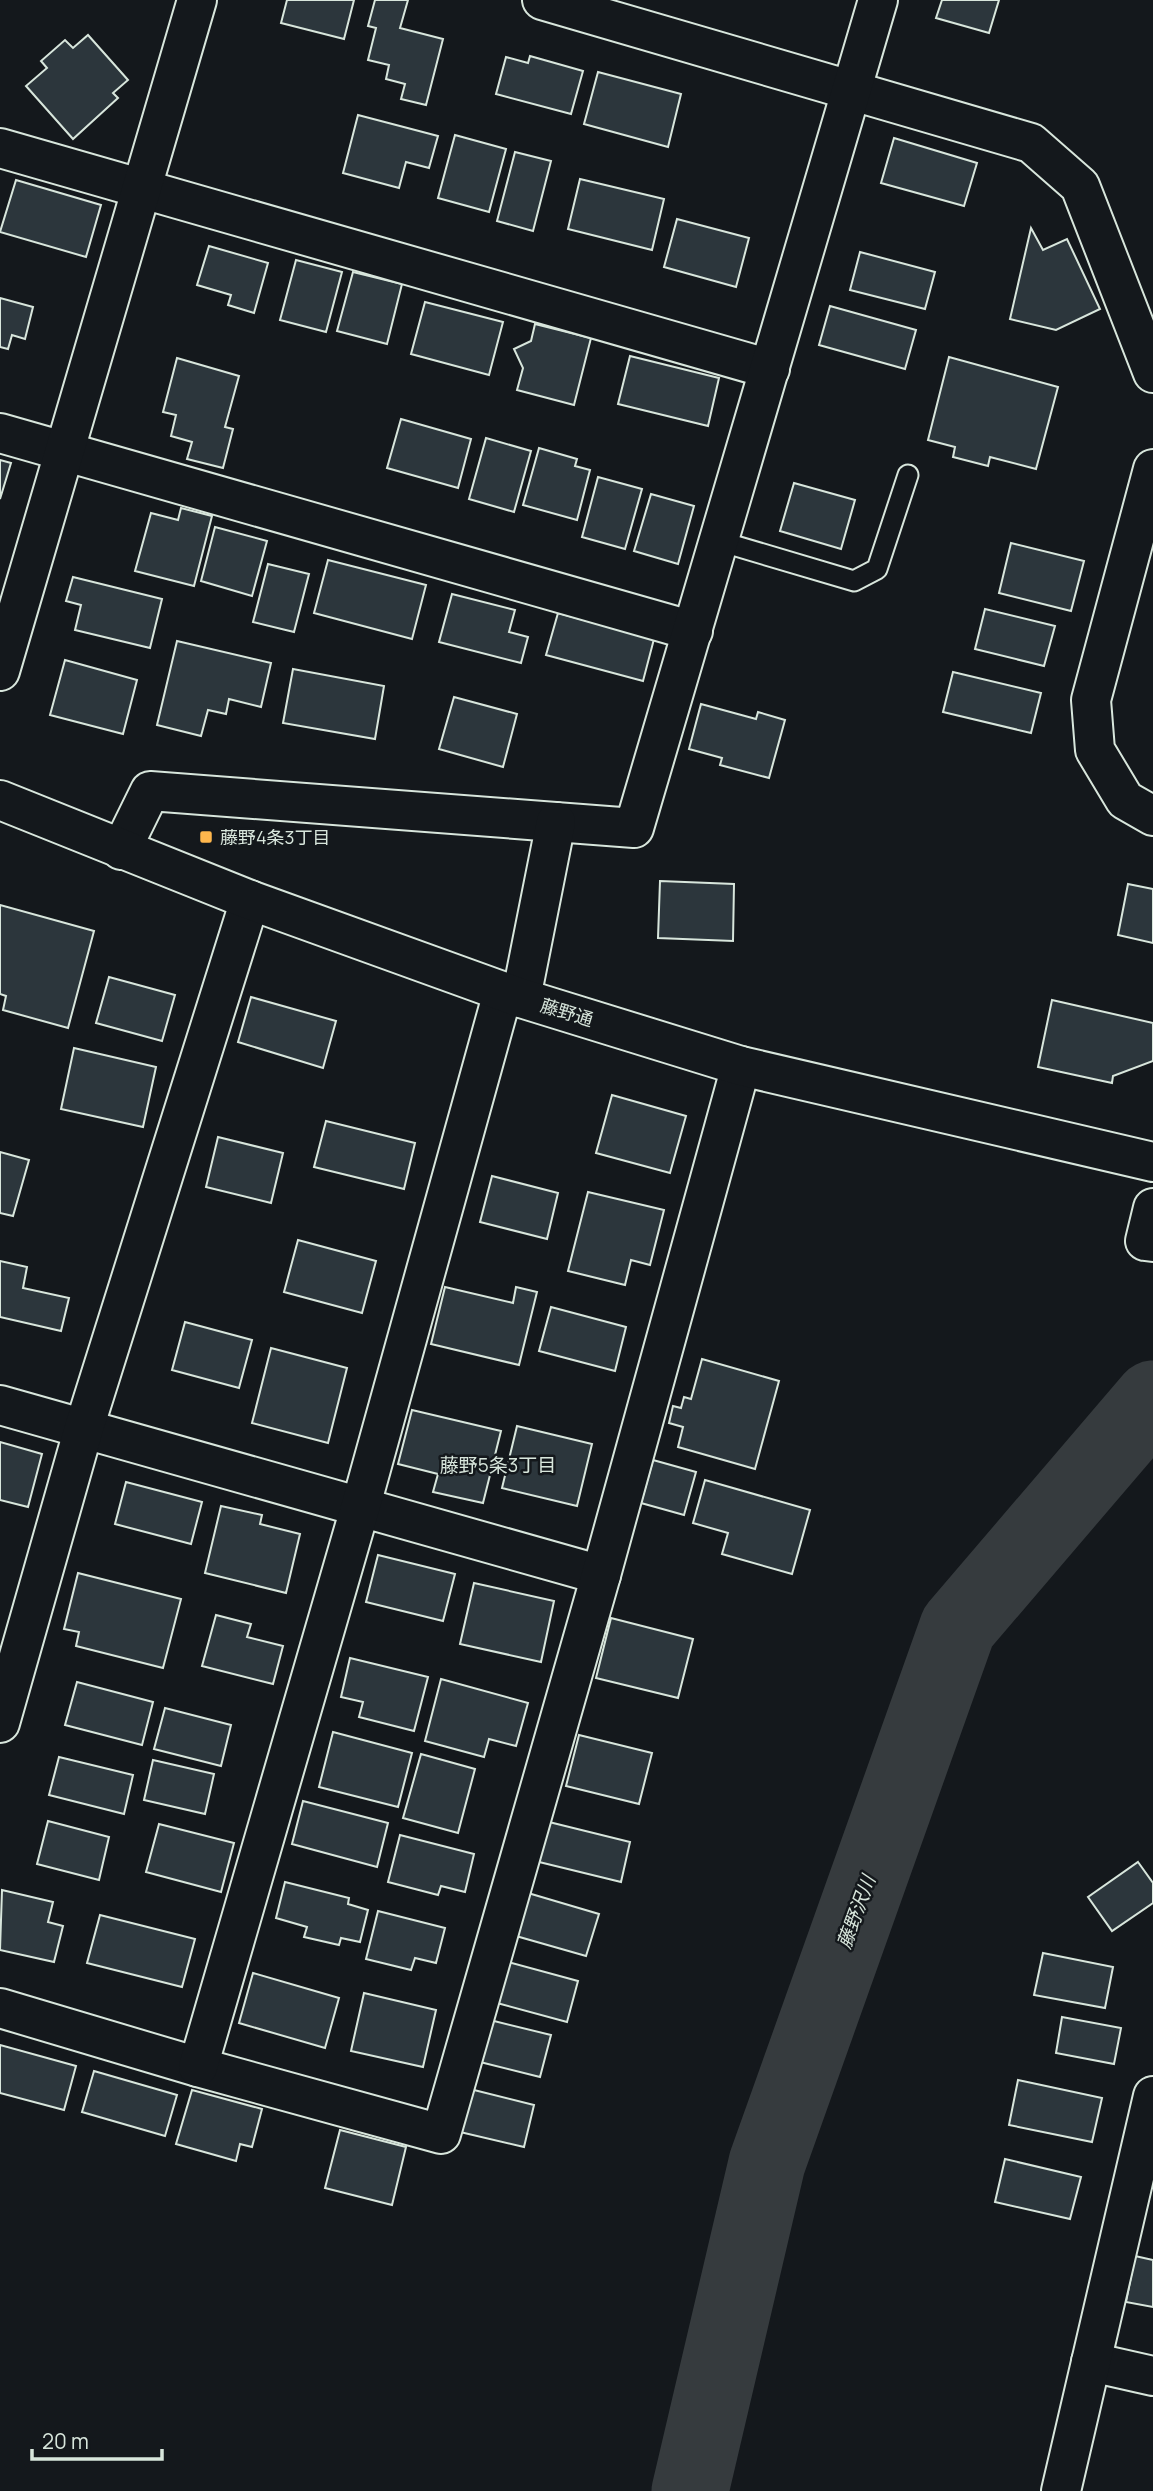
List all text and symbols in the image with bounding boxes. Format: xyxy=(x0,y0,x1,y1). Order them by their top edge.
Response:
place label: 藤野4条3丁目 xyxy=(220,825,331,849)
marker: 藤野4条3丁目 xyxy=(198,829,214,845)
street label: 藤野通 xyxy=(538,993,596,1031)
district label: 藤野5条3丁目 xyxy=(440,1452,556,1478)
water label: 藤野沢川 xyxy=(831,1870,882,1952)
scale bar xyxy=(32,2418,161,2462)
text: 20 m xyxy=(42,2427,89,2455)

